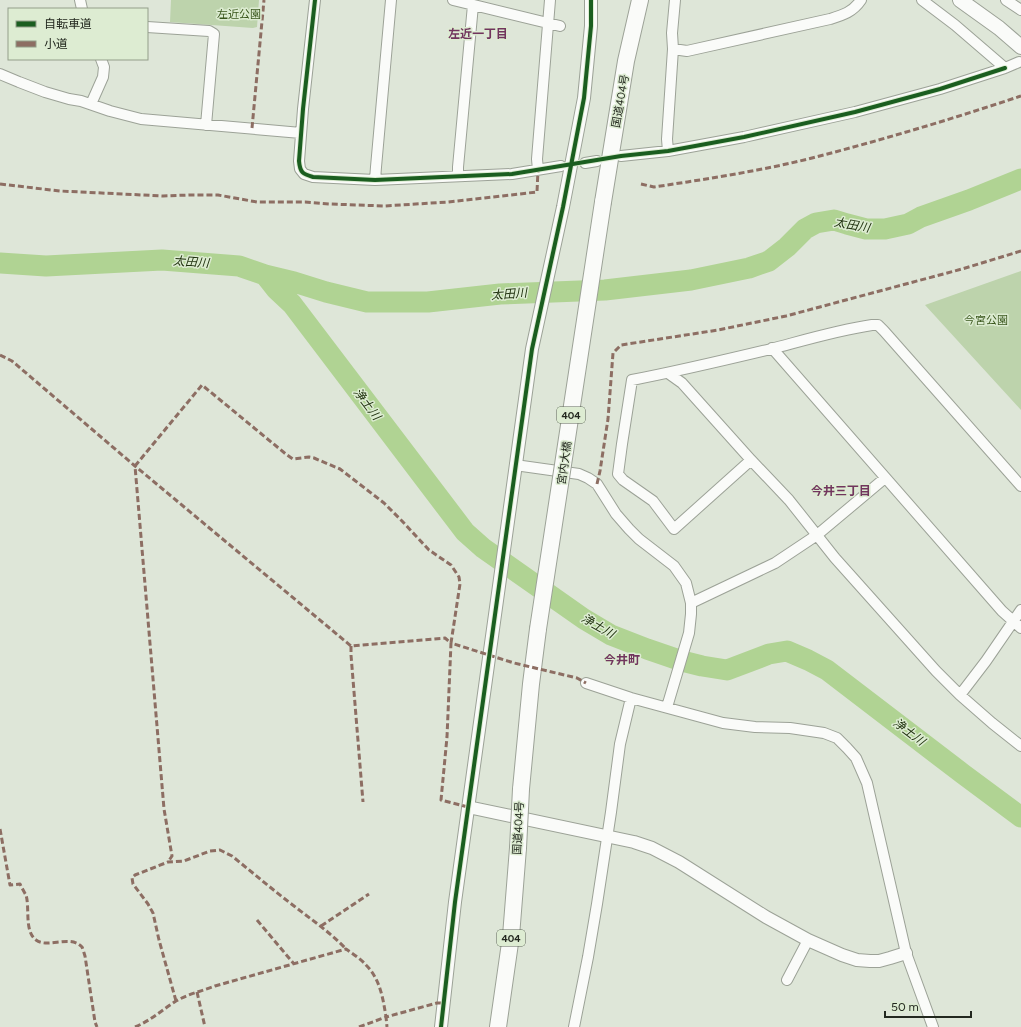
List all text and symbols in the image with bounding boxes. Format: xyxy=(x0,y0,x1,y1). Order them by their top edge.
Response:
legend xyxy=(8,8,148,60)
park label: 左近公園 xyxy=(217,8,261,21)
text: 自転車道 xyxy=(44,17,92,31)
district label: 左近一丁目 xyxy=(448,27,508,41)
text: 小道 xyxy=(44,37,68,51)
street label: 国道404号 xyxy=(609,74,632,129)
water label: 太田川 xyxy=(833,215,873,235)
water label: 太田川 xyxy=(173,254,211,270)
water label: 太田川 xyxy=(491,286,529,302)
park label: 今宮公園 xyxy=(964,314,1008,327)
water label: 浄土川 xyxy=(351,385,385,424)
road number: 404 xyxy=(557,407,585,423)
street label: 宮内大橋 xyxy=(555,440,574,486)
district label: 今井三丁目 xyxy=(811,484,871,498)
water label: 浄土川 xyxy=(579,611,619,642)
district label: 今井町 xyxy=(604,653,640,667)
water label: 浄土川 xyxy=(890,716,929,750)
street label: 国道404号 xyxy=(511,801,526,855)
road number: 404 xyxy=(497,930,525,946)
scale bar xyxy=(885,993,971,1019)
text: 50 m xyxy=(891,1000,919,1014)

